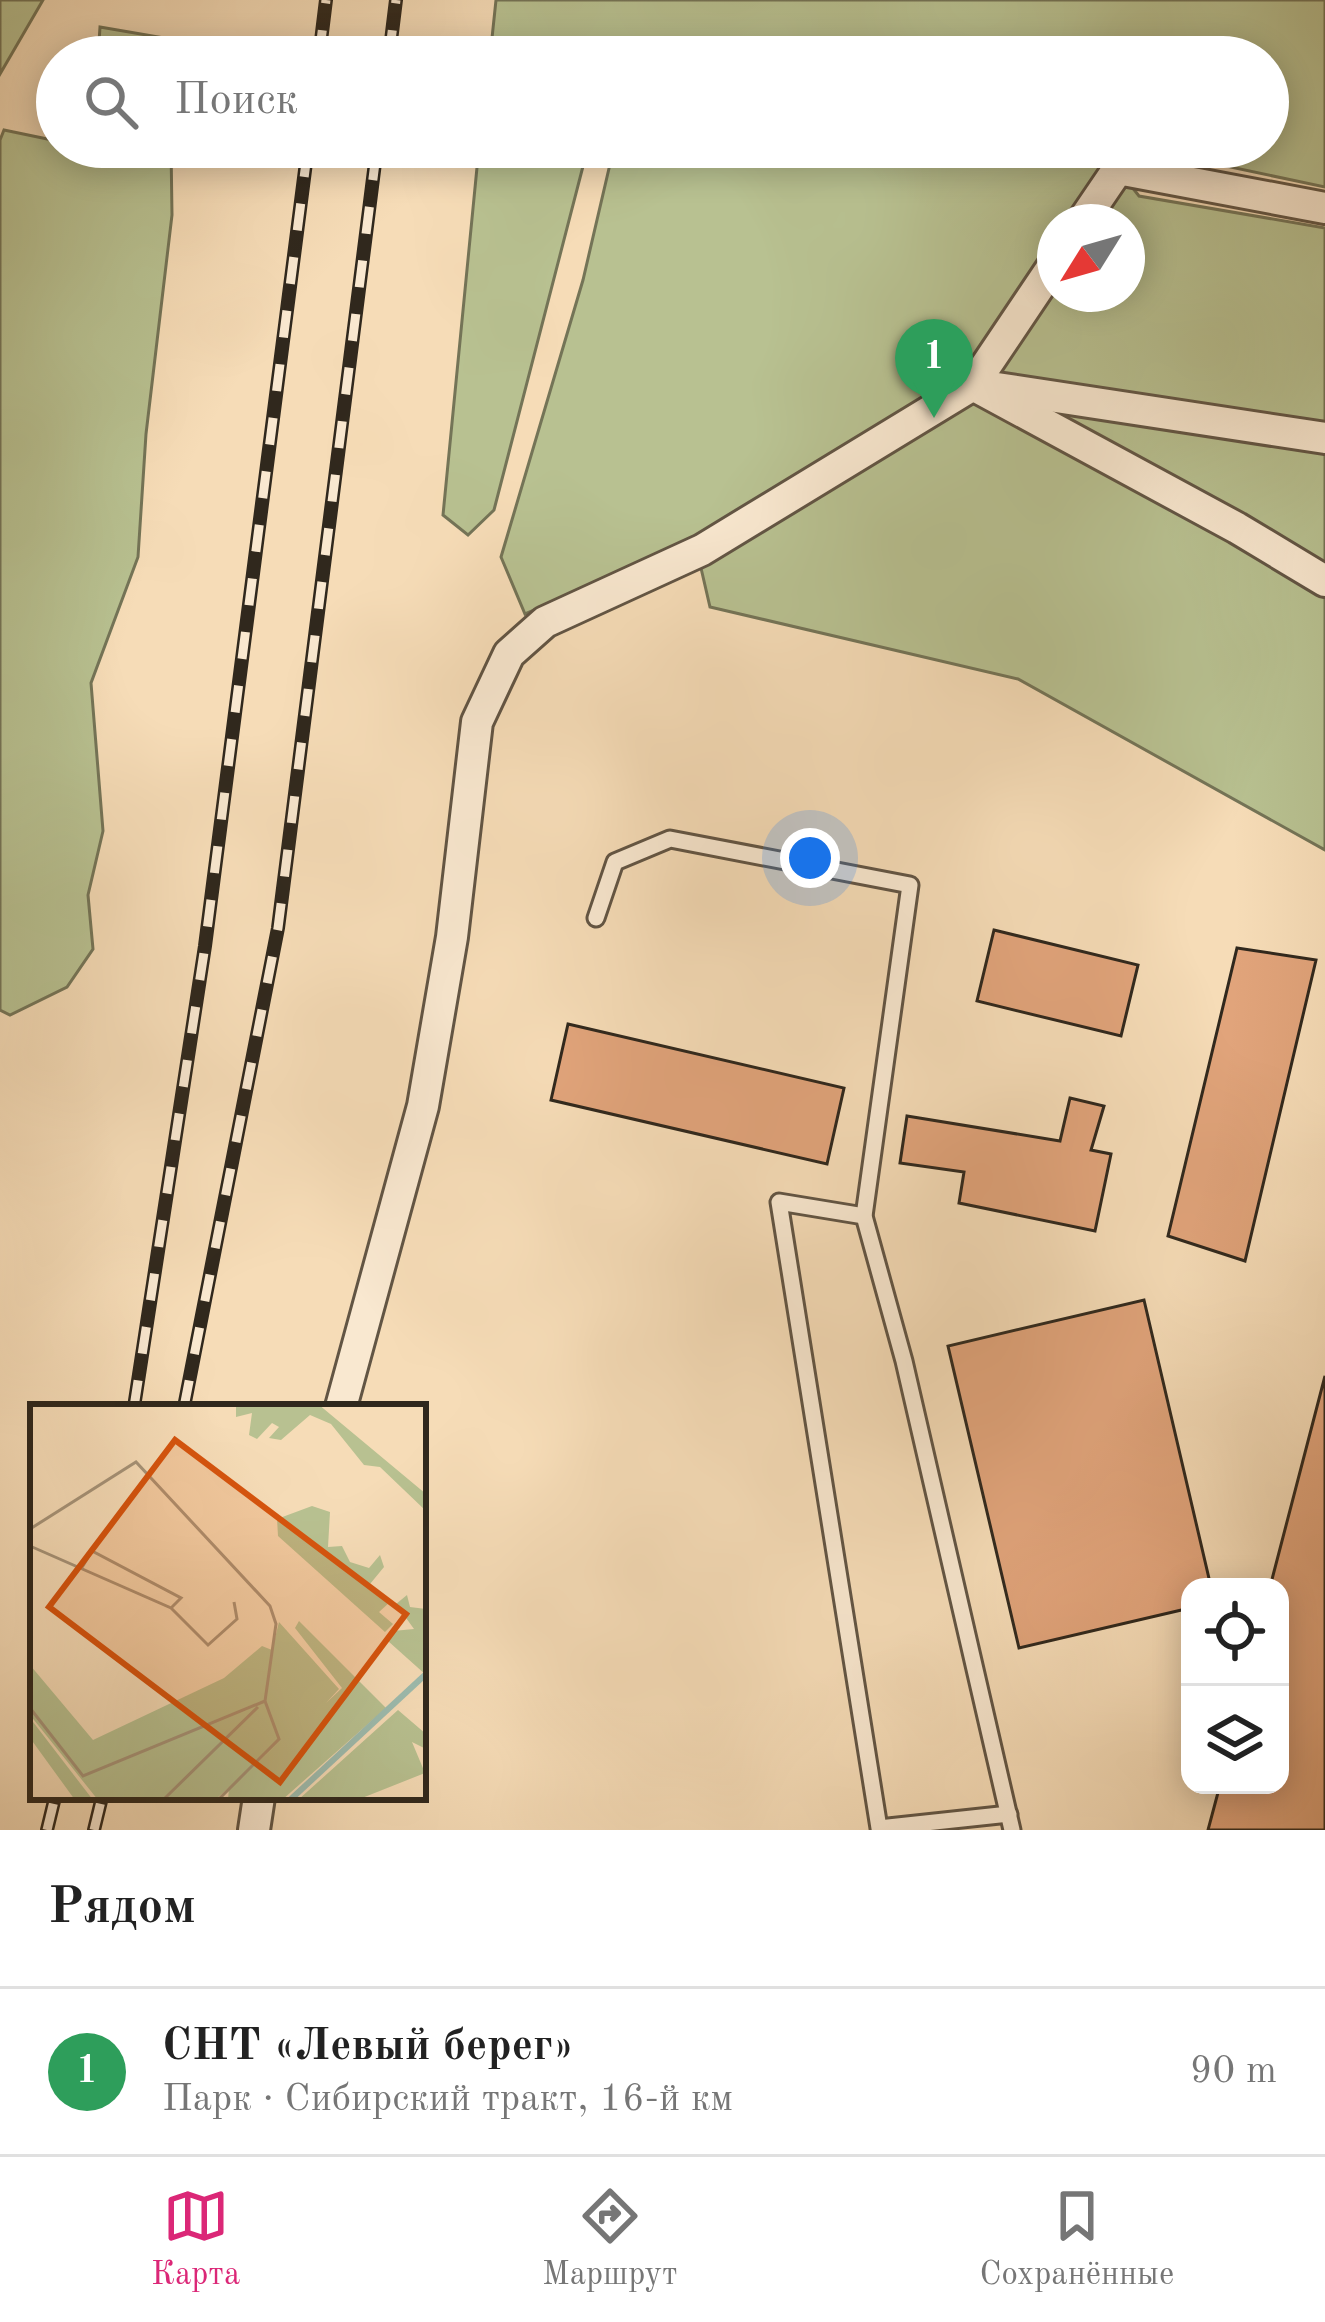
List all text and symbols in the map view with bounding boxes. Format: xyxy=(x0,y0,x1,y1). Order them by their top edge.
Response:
search box xyxy=(36,36,1289,168)
icon: search xyxy=(78,69,144,135)
text: Поиск xyxy=(174,79,298,124)
north arrow xyxy=(1037,204,1145,312)
pin: 1 xyxy=(895,319,973,418)
your location xyxy=(780,828,840,888)
inset map xyxy=(30,1404,426,1800)
map controls xyxy=(1181,1578,1289,1794)
button: locate xyxy=(1181,1578,1289,1686)
button: layers xyxy=(1181,1686,1289,1794)
text: Рядом xyxy=(48,1883,196,1934)
text: СНТ «Левый берег» xyxy=(162,2025,574,2070)
text: 1 xyxy=(76,2052,98,2091)
text: 90 m xyxy=(1190,2052,1277,2091)
text: Парк · Сибирский тракт, 16-й км xyxy=(162,2080,733,2119)
tab: Карта xyxy=(151,2183,240,2296)
tab: Маршрут xyxy=(542,2183,678,2296)
tab: Сохранённые xyxy=(979,2183,1174,2296)

